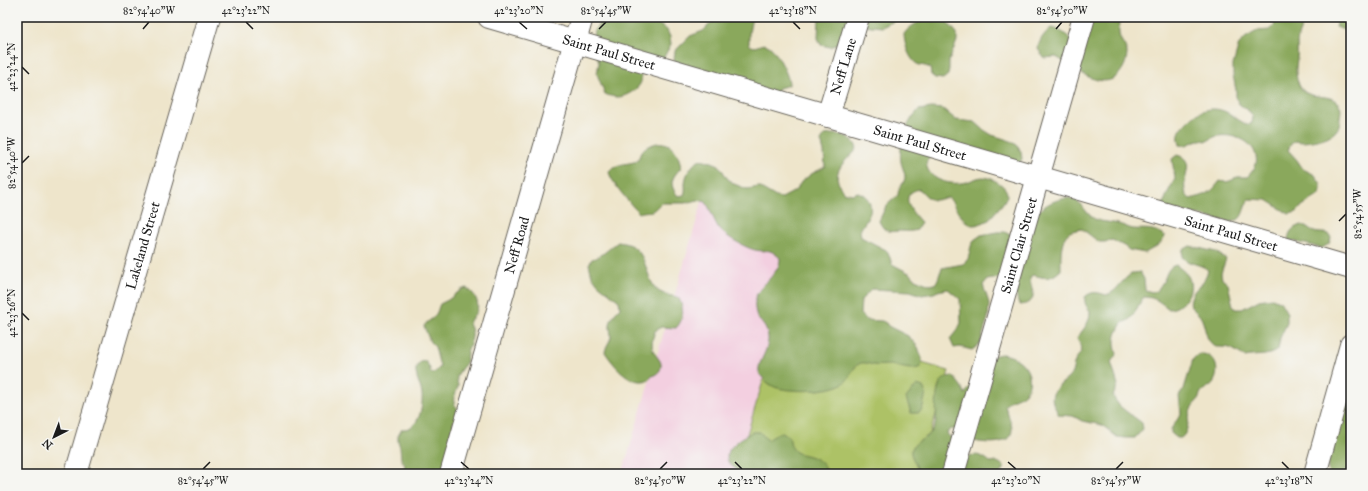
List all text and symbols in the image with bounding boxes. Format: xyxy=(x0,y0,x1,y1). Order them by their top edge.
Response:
text: 82°54'40"W xyxy=(123,5,175,17)
text: 42°23'22"N xyxy=(222,5,271,17)
text: 42°23'20"N xyxy=(494,5,544,17)
text: 82°54'45"W xyxy=(581,5,632,17)
text: 42°23'18"N xyxy=(769,5,817,17)
text: 82°54'50"W xyxy=(1037,5,1088,17)
street label: Saint Paul Street xyxy=(560,31,657,74)
street label: Neff Lane xyxy=(827,36,860,97)
text: 42°23'24"N xyxy=(6,42,18,92)
street label: Saint Paul Street xyxy=(871,121,969,165)
text: 82°54'40"W xyxy=(6,137,18,189)
text: 82°54'55"W xyxy=(1352,189,1364,239)
street label: Saint Clair Street xyxy=(997,195,1041,296)
street label: Lakeland Street xyxy=(122,200,164,292)
street label: Saint Paul Street xyxy=(1182,212,1280,255)
street label: Neff Road xyxy=(501,215,533,276)
text: 42°23'26"N xyxy=(6,288,18,337)
north arrow xyxy=(34,417,74,457)
text: N xyxy=(39,436,55,452)
text: 82°54'45"W xyxy=(178,475,229,487)
text: 42°23'24"N xyxy=(444,475,494,487)
text: 82°54'50"W xyxy=(635,475,686,487)
text: 42°23'22"N xyxy=(718,475,767,487)
text: 42°23'20"N xyxy=(991,475,1041,487)
text: 82°54'55"W xyxy=(1091,475,1141,487)
text: 42°23'18"N xyxy=(1265,475,1313,487)

